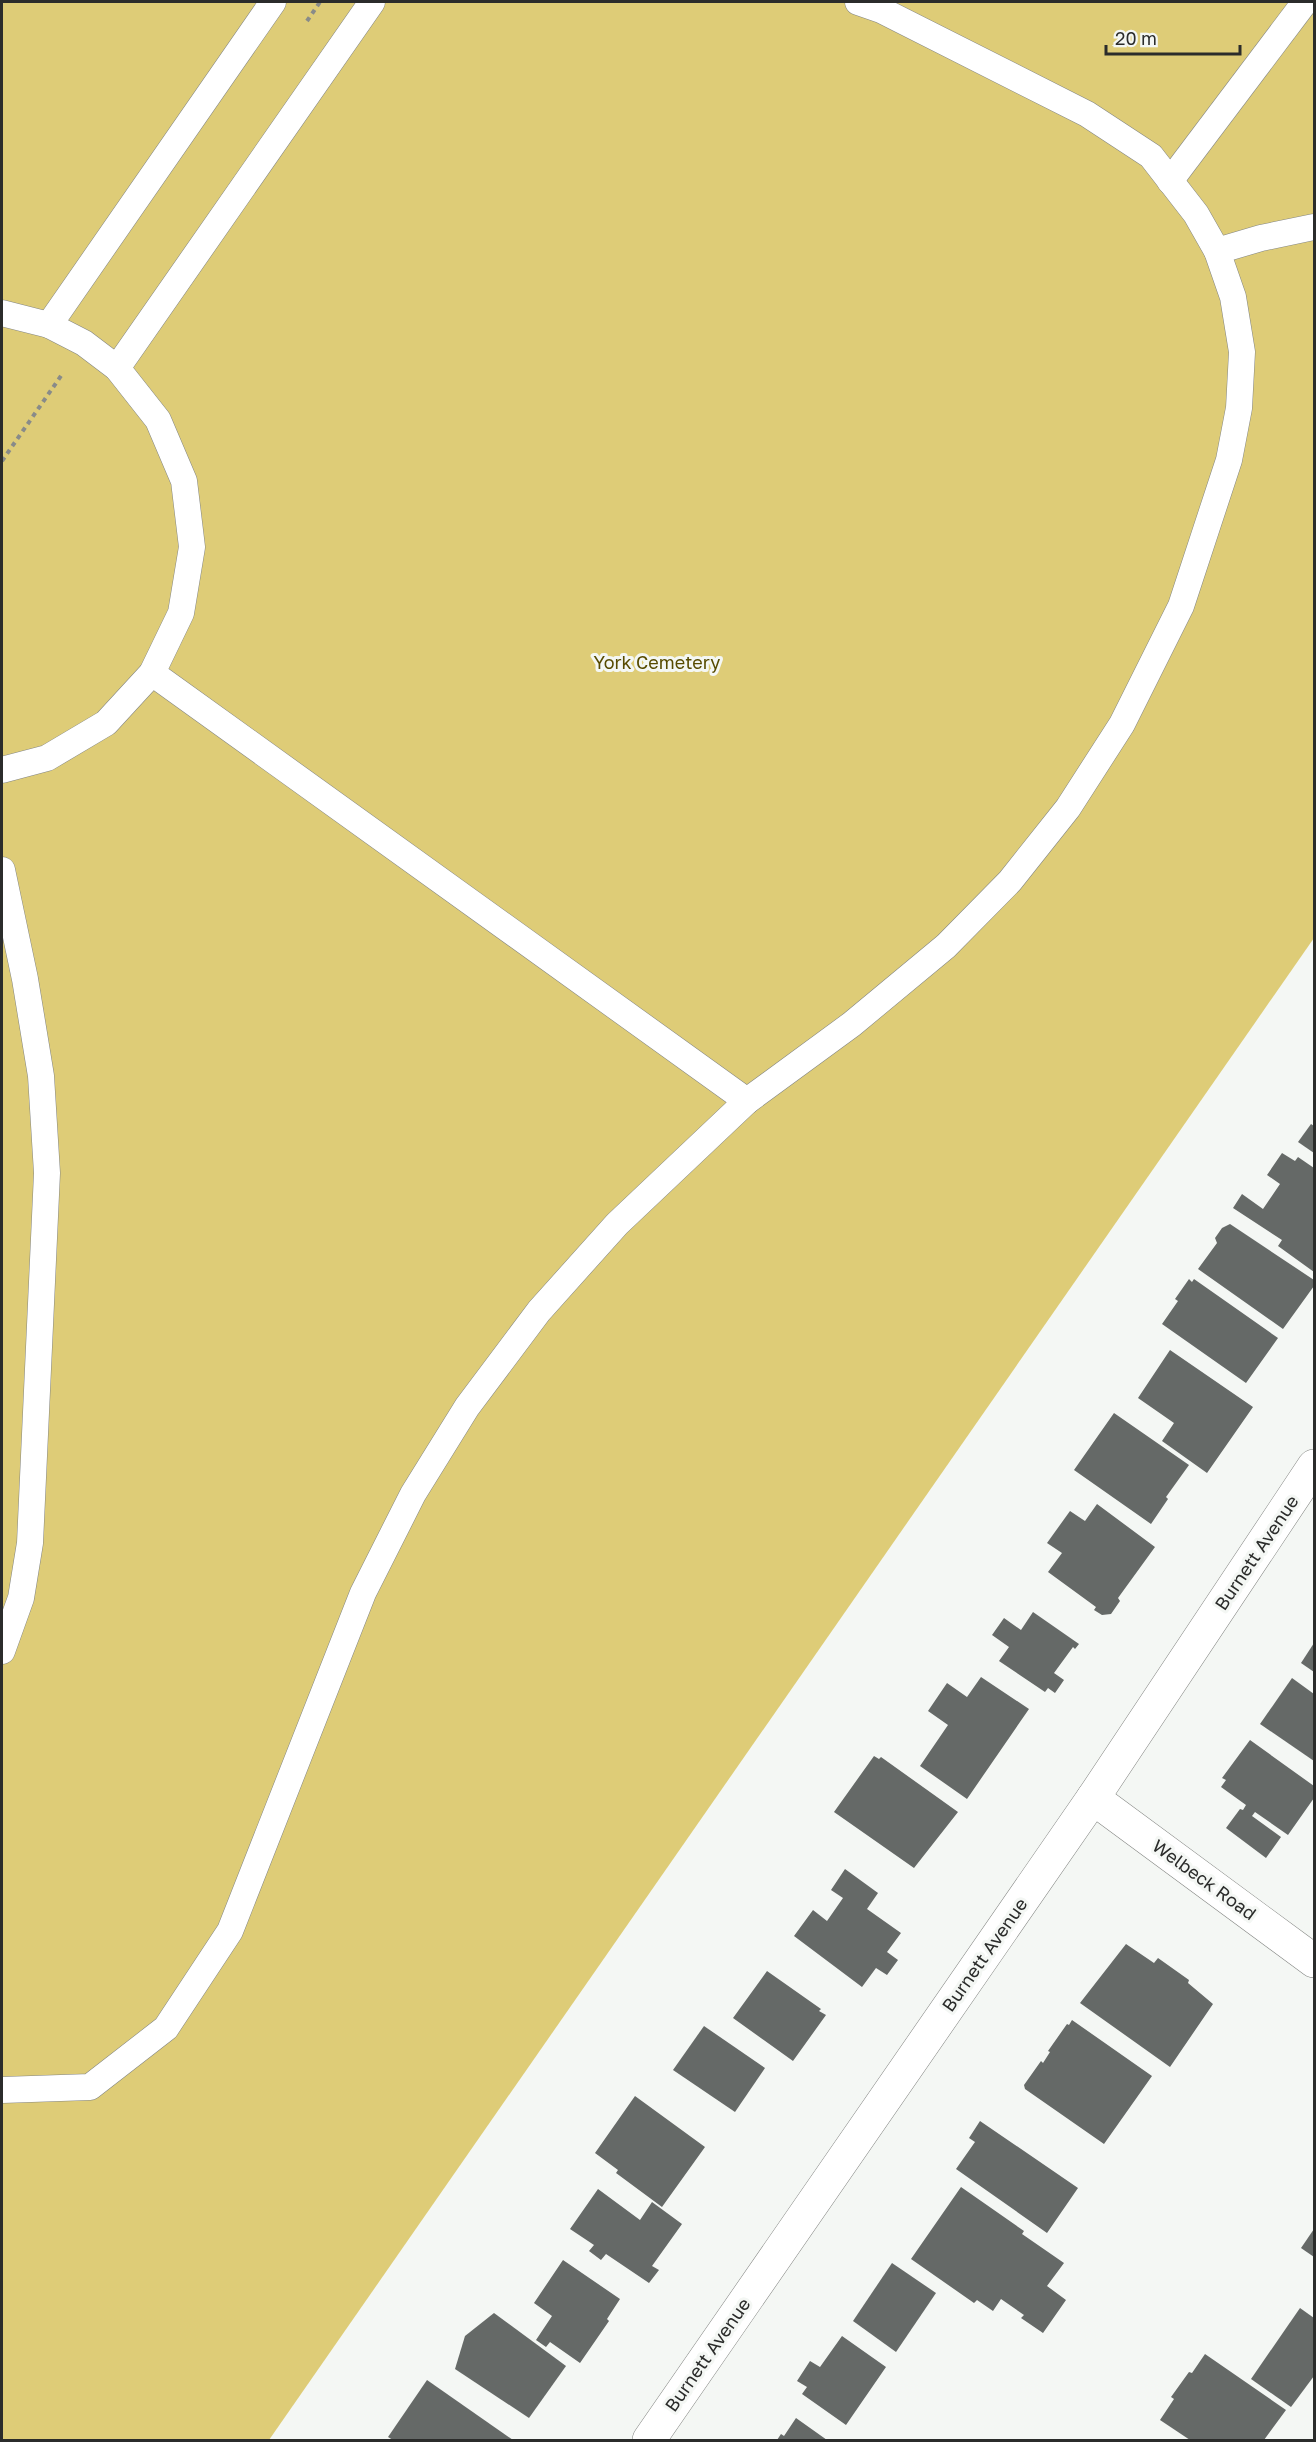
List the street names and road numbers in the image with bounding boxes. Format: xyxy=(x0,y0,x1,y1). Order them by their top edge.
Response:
street label: Burnett Avenue xyxy=(1210,1491,1303,1614)
street label: Welbeck Road xyxy=(1148,1834,1261,1924)
street label: Burnett Avenue xyxy=(937,1893,1032,2016)
street label: Burnett Avenue xyxy=(660,2293,755,2416)

